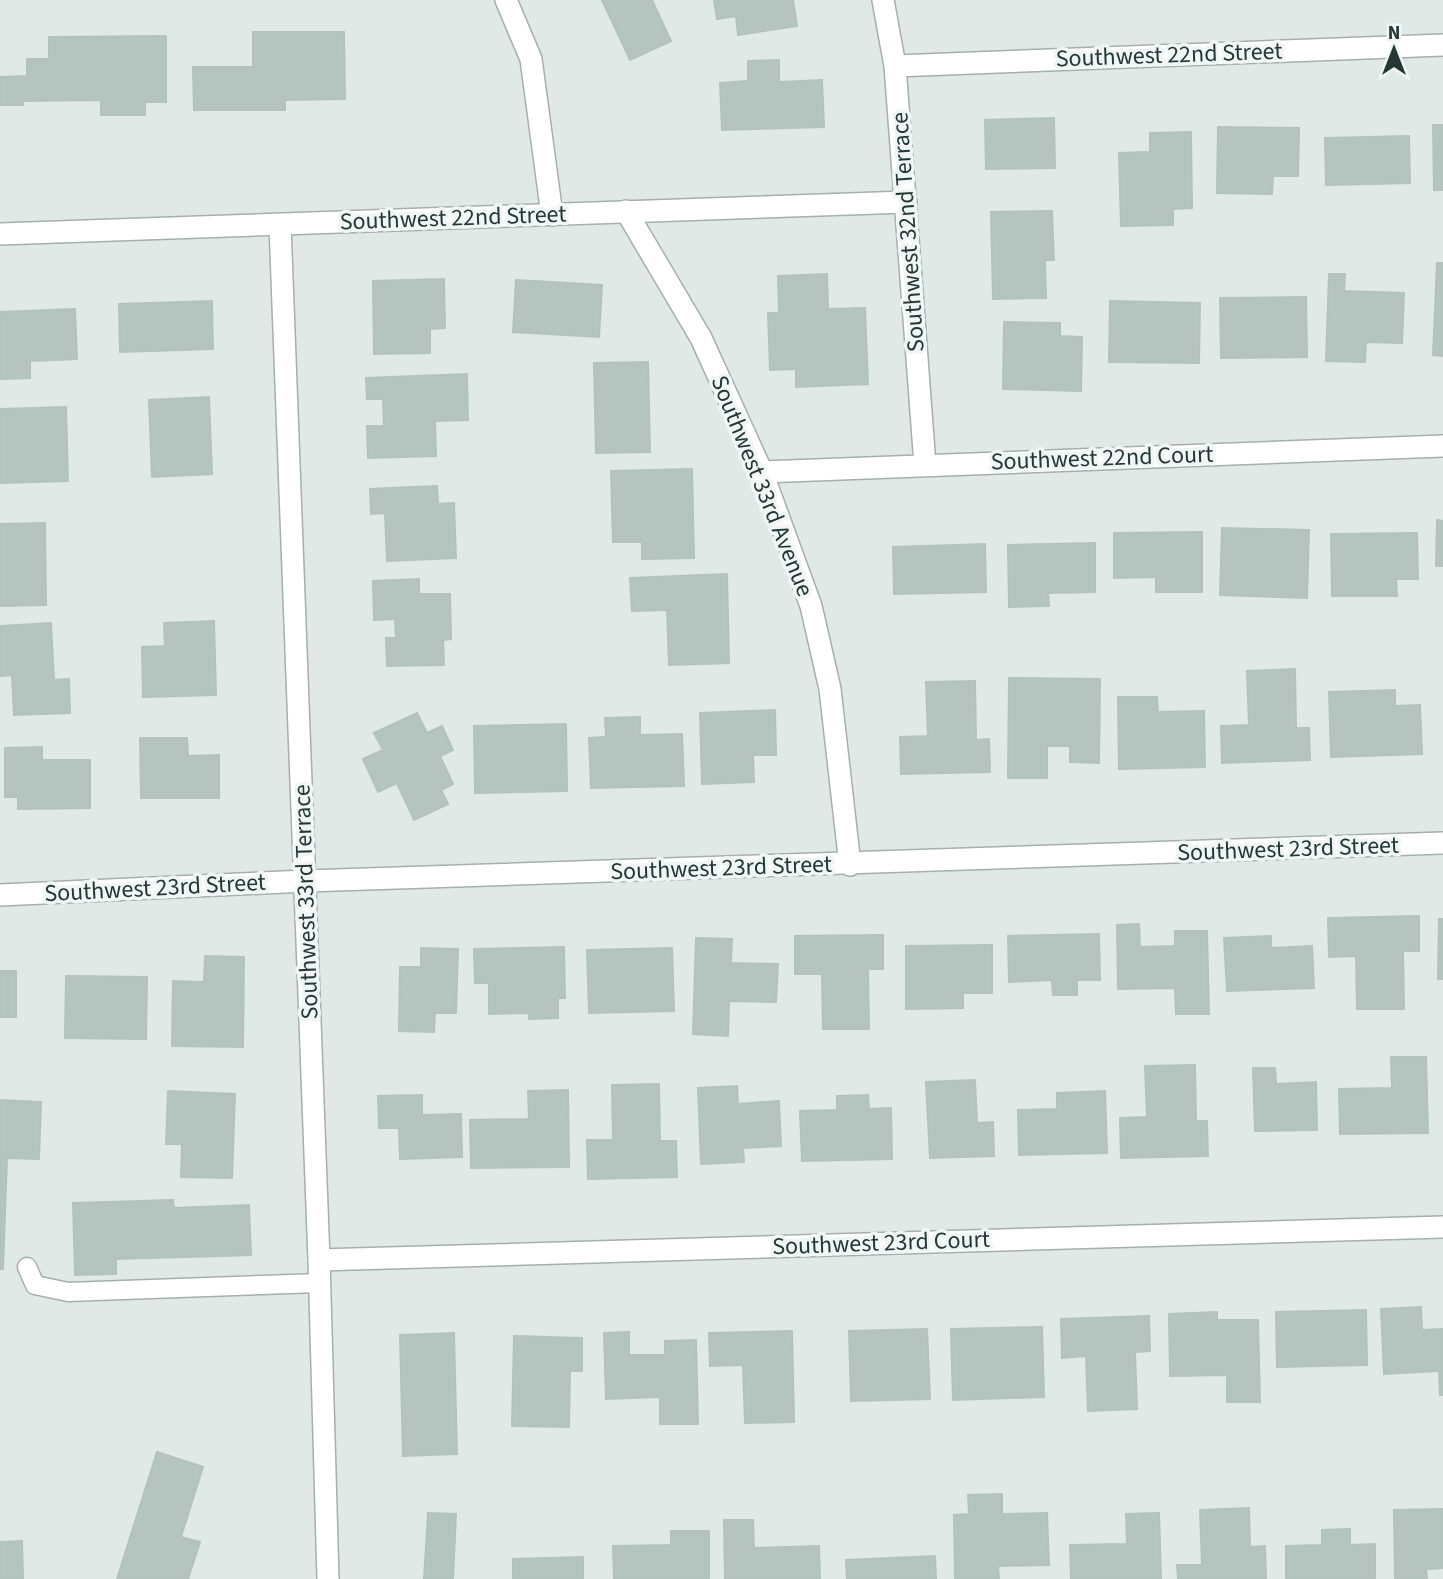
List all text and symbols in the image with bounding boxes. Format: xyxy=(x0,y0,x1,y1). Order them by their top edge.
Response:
north arrow xyxy=(1359,14,1429,84)
text: N xyxy=(1388,20,1400,47)
street label: Southwest 22nd Street xyxy=(1055,34,1283,76)
street label: Southwest 32nd Terrace xyxy=(882,111,934,353)
street label: Southwest 22nd Street xyxy=(339,197,567,239)
street label: Southwest 33rd Avenue xyxy=(702,370,822,602)
street label: Southwest 22nd Court xyxy=(990,437,1214,479)
street label: Southwest 33rd Terrace xyxy=(284,784,328,1020)
street label: Southwest 23rd Street xyxy=(1177,828,1399,870)
street label: Southwest 23rd Street xyxy=(610,847,832,889)
street label: Southwest 23rd Street xyxy=(43,865,267,911)
street label: Southwest 23rd Court xyxy=(772,1222,990,1264)

